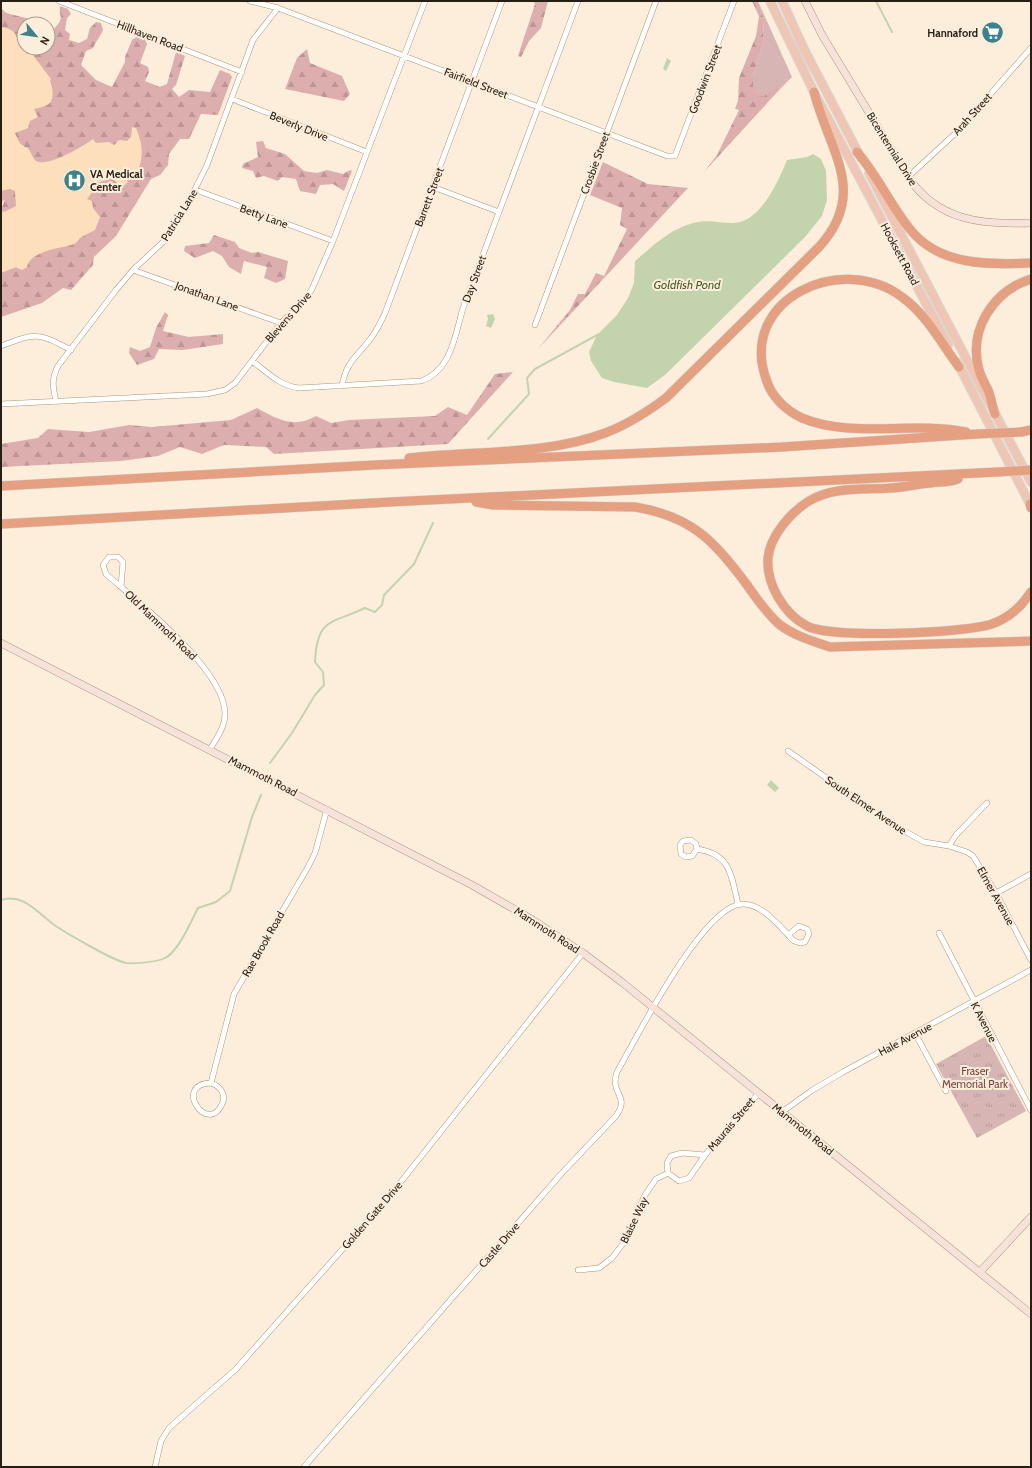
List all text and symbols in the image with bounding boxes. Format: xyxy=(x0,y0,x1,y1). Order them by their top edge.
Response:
north arrow xyxy=(16,16,56,56)
street label: Hillhaven Road xyxy=(115,17,185,55)
supermarket icon: Hannaford xyxy=(980,20,1006,46)
place label: Hannaford xyxy=(927,26,978,40)
text: N xyxy=(37,34,53,48)
street label: Goodwin Street xyxy=(685,42,725,115)
street label: Fairfield Street xyxy=(442,64,510,102)
street label: Arah Street xyxy=(949,90,995,138)
street label: Beverly Drive xyxy=(268,108,331,144)
street label: Bicentennial Drive xyxy=(864,110,920,189)
street label: Crosbie Street xyxy=(577,130,613,196)
street label: Barrett Street xyxy=(411,165,447,229)
hospital icon: VA Medical Center xyxy=(62,167,88,193)
place label: VA Medical Center xyxy=(90,167,143,194)
street label: Patricia Lane xyxy=(158,186,201,244)
street label: Betty Lane xyxy=(238,201,290,231)
street label: Hooksett Road xyxy=(878,220,922,288)
street label: Day Street xyxy=(459,253,489,305)
water label: Goldfish Pond xyxy=(654,277,721,292)
street label: Jonathan Lane xyxy=(173,278,241,314)
street label: Blevens Drive xyxy=(262,288,314,346)
street label: Old Mammoth Road xyxy=(122,587,200,663)
street label: Mammoth Road xyxy=(226,753,300,799)
street label: South Elmer Avenue xyxy=(823,773,910,838)
street label: Elmer Avenue xyxy=(974,864,1018,928)
street label: Mammoth Road xyxy=(512,904,582,956)
street label: Rae Brook Road xyxy=(239,909,287,979)
street label: K Avenue xyxy=(968,999,1000,1045)
street label: Hale Avenue xyxy=(876,1019,934,1059)
park label: Fraser Memorial Park xyxy=(942,1064,1008,1091)
street label: Maurais Street xyxy=(704,1094,758,1154)
street label: Mammoth Road xyxy=(769,1100,837,1158)
street label: Golden Gate Drive xyxy=(339,1178,406,1252)
street label: Blaise Way xyxy=(617,1194,651,1246)
street label: Castle Drive xyxy=(475,1219,523,1271)

